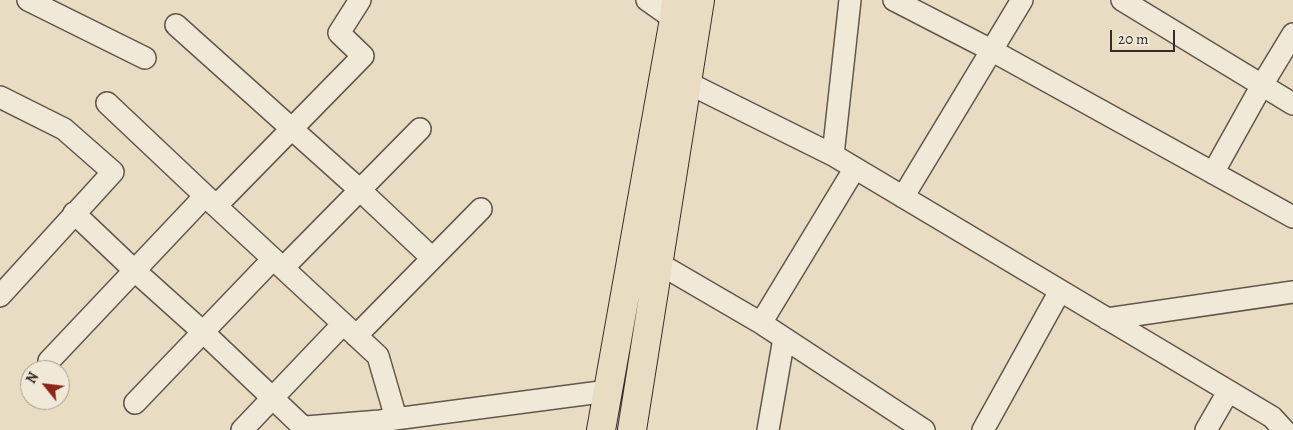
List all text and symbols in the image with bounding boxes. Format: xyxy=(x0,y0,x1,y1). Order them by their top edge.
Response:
scale bar xyxy=(1113,20,1178,52)
text: 20 m xyxy=(1118,29,1149,49)
north arrow xyxy=(20,360,70,410)
text: N xyxy=(22,369,43,387)

